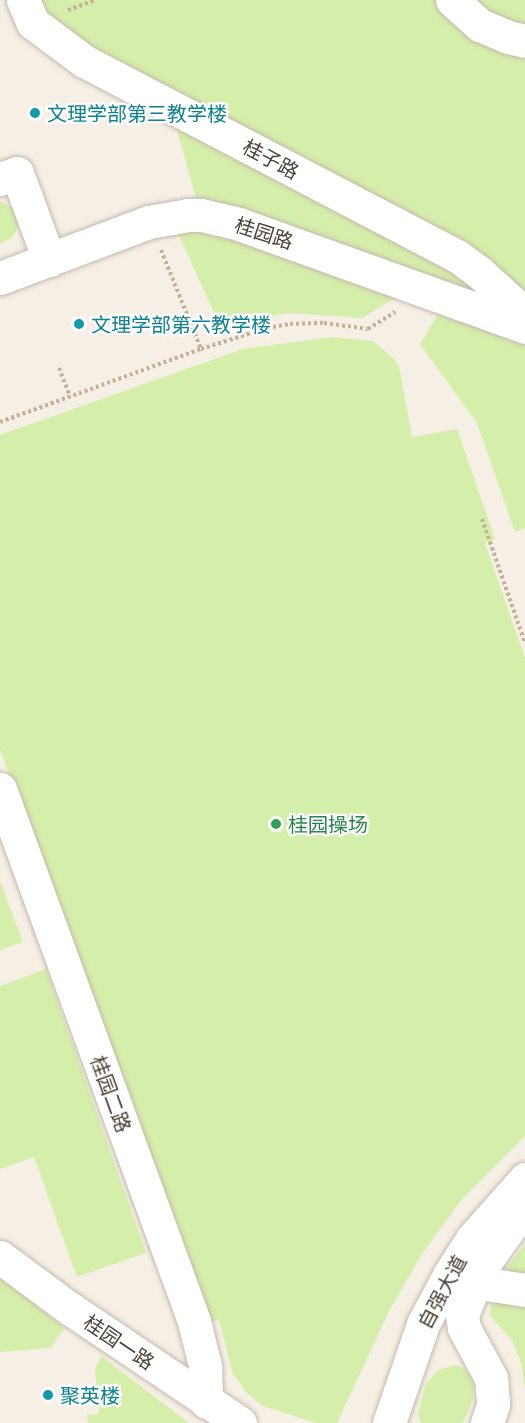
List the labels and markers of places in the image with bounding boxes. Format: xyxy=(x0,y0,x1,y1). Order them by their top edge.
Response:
place label: 文理学部第三教学楼 xyxy=(47,101,227,125)
marker: 文理学部第三教学楼 xyxy=(28,106,42,120)
place label: 文理学部第六教学楼 xyxy=(91,312,271,336)
marker: 文理学部第六教学楼 xyxy=(72,317,86,331)
place label: 桂园操场 xyxy=(288,812,368,836)
marker: 桂园操场 xyxy=(269,817,283,831)
place label: 聚英楼 xyxy=(60,1383,120,1407)
marker: 聚英楼 xyxy=(41,1388,55,1402)

